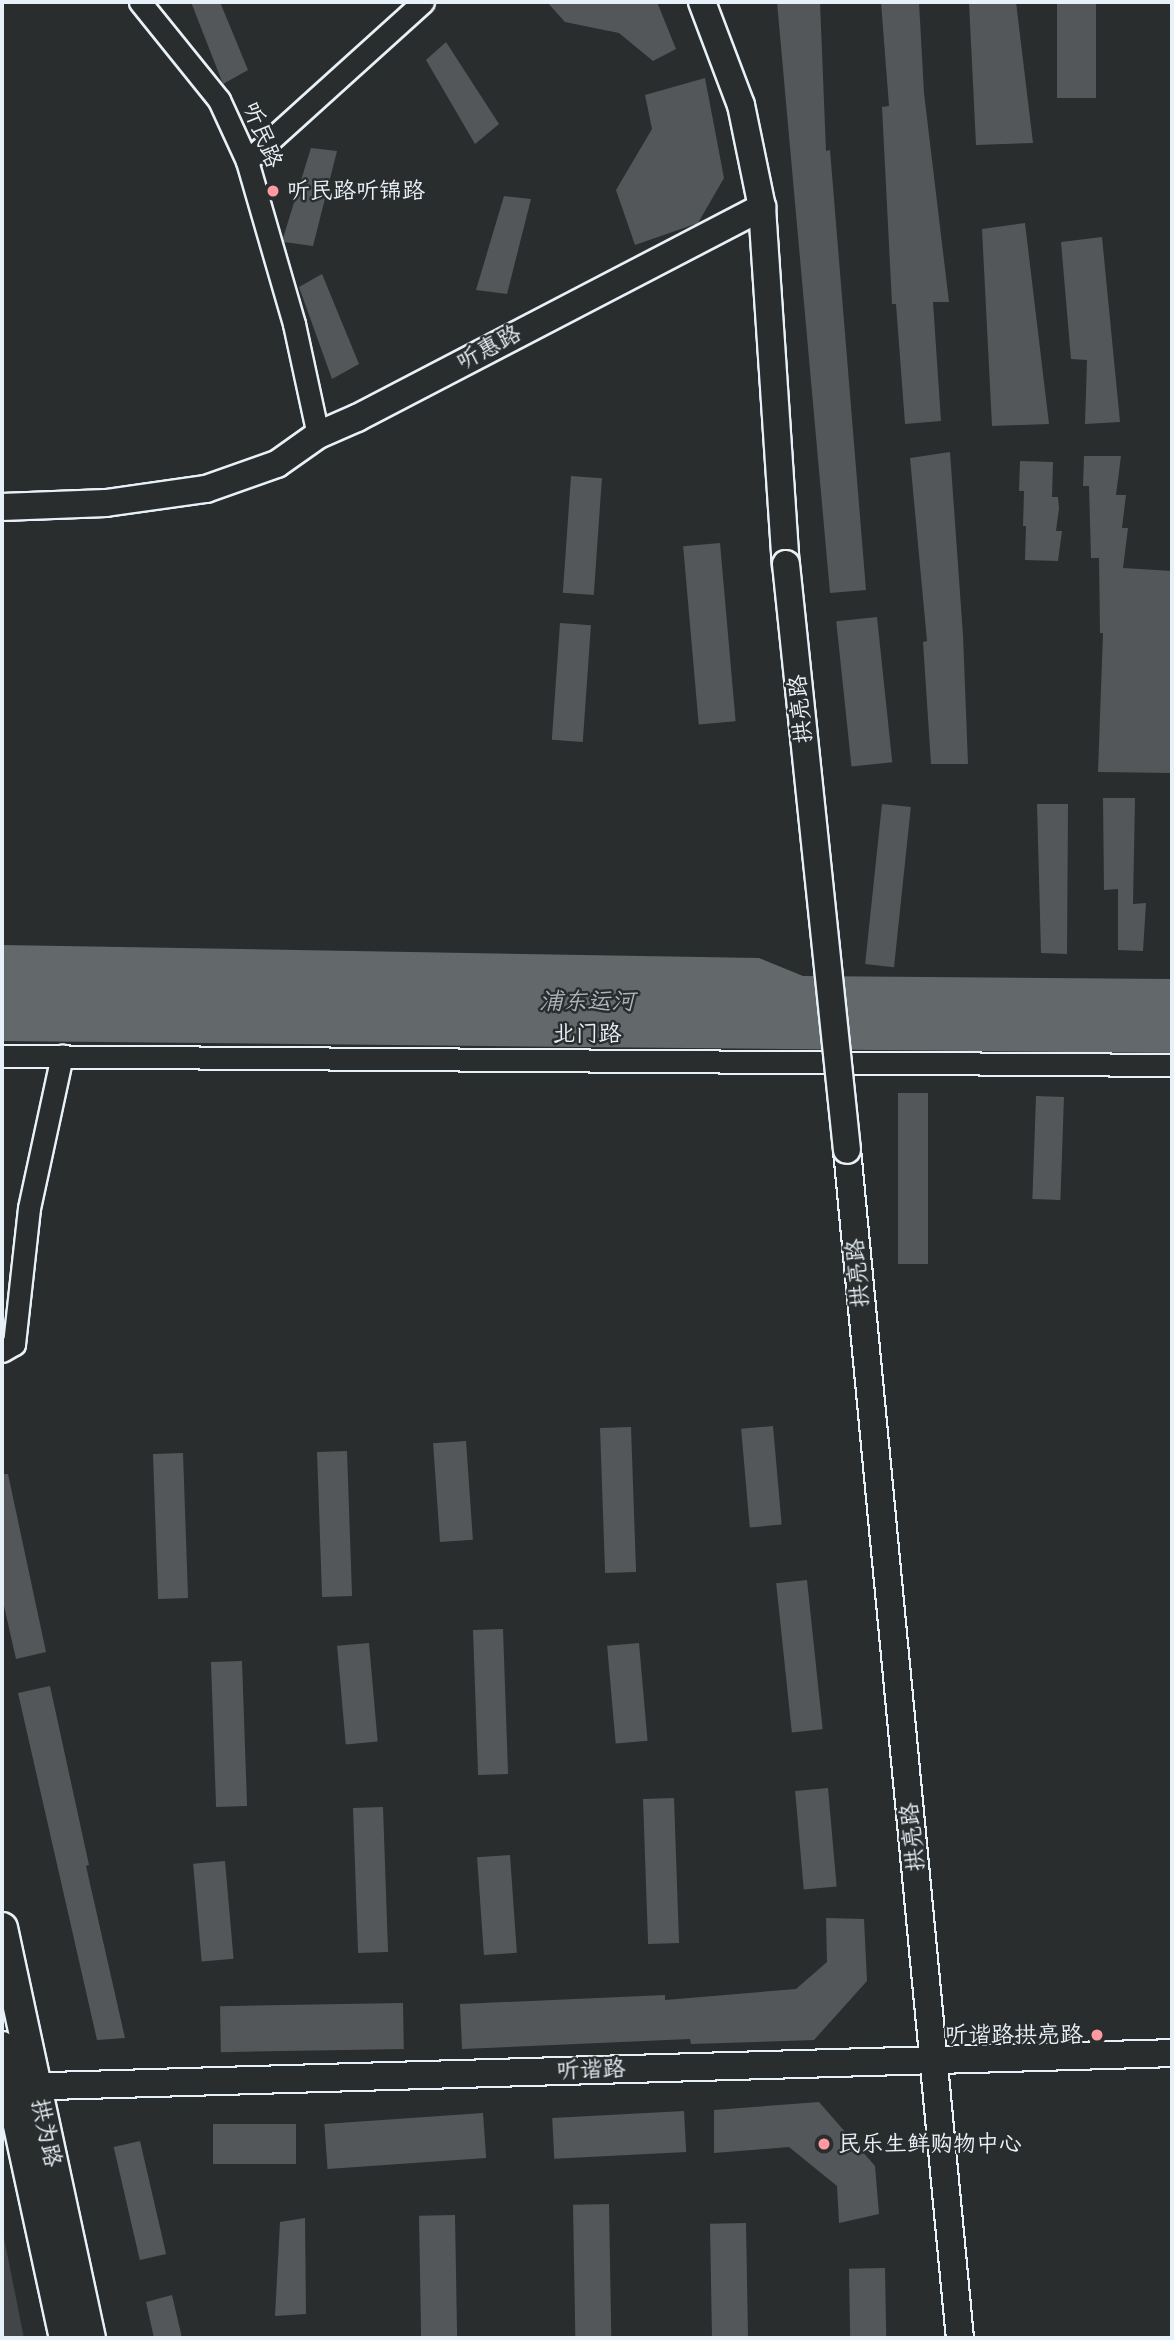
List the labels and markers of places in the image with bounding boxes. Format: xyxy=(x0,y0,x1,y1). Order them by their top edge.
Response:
place label: 听民路听锦路 xyxy=(287,177,425,205)
marker: 听民路听锦路 xyxy=(265,183,281,199)
place label: 听谐路拱亮路 xyxy=(945,2021,1083,2049)
marker: 听谐路拱亮路 xyxy=(1089,2027,1105,2043)
place label: 民乐生鲜购物中心 xyxy=(838,2130,1022,2158)
marker: 民乐生鲜购物中心 xyxy=(816,2136,832,2152)

